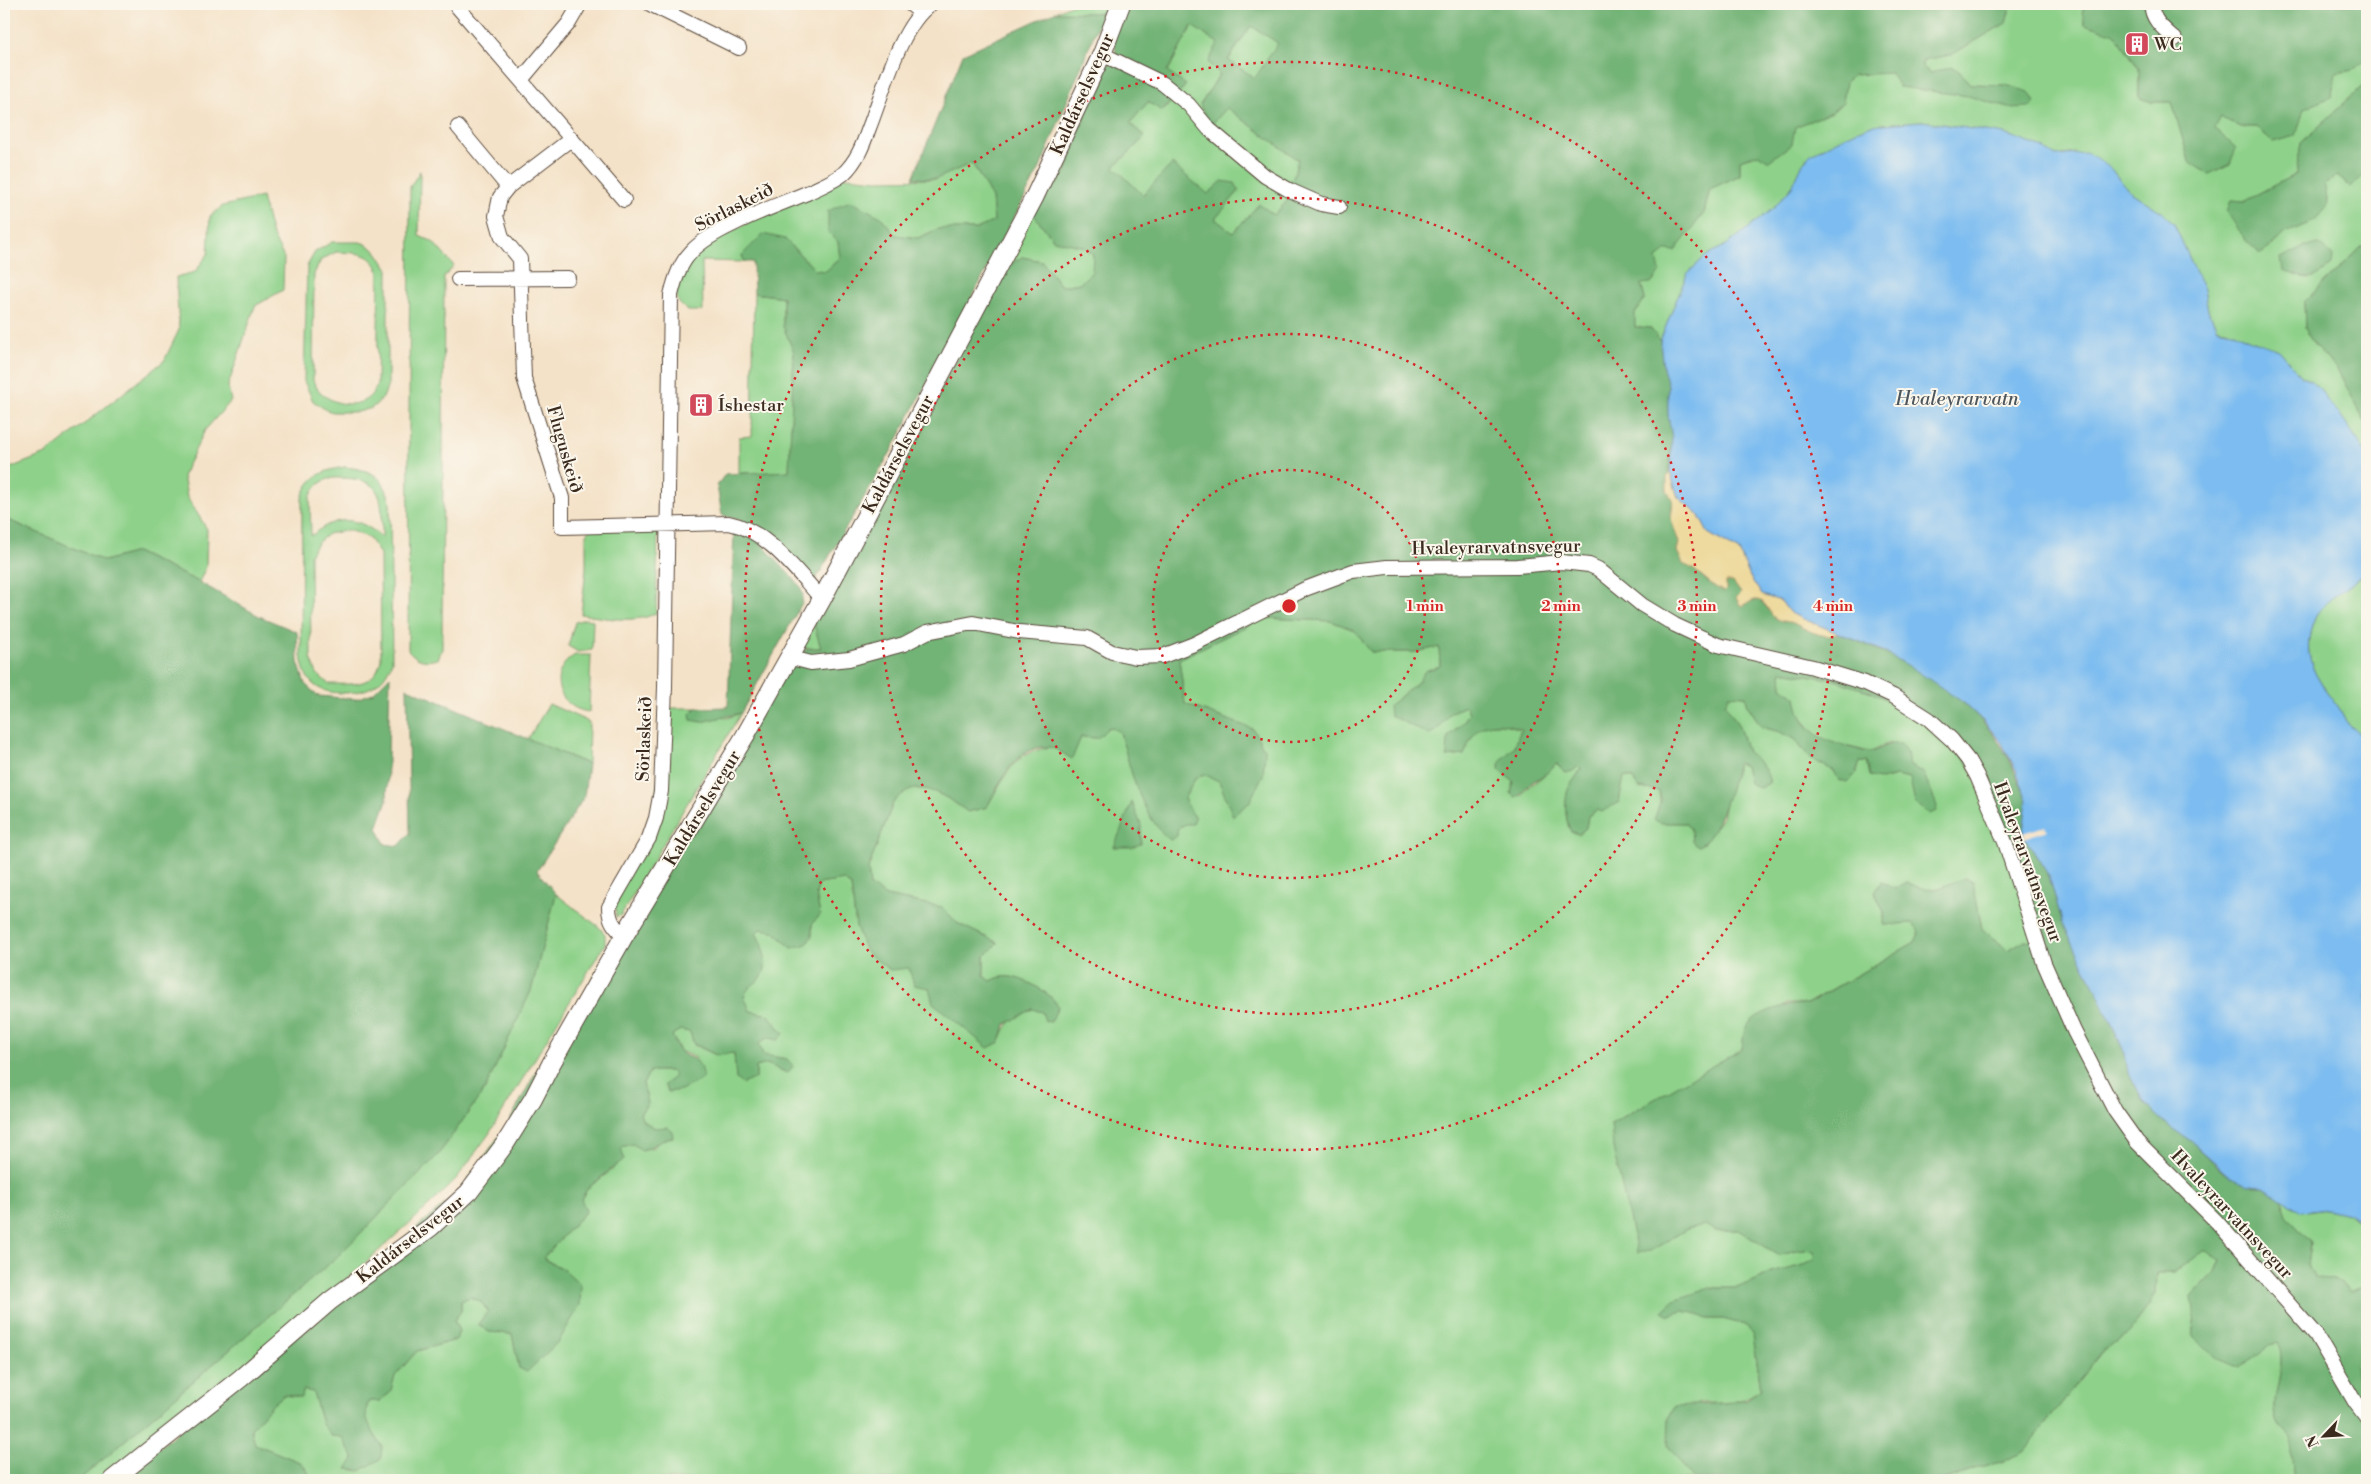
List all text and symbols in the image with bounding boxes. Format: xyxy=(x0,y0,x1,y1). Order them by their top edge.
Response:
street label: Kaldárselsvegur xyxy=(1045,29,1120,159)
building icon: WC xyxy=(2124,31,2150,57)
place label: WC xyxy=(2153,33,2182,56)
street label: Sörlaskeið xyxy=(691,178,777,237)
water label: Hvaleyrarvatn xyxy=(1894,387,2019,411)
street label: Kaldárselsvegur xyxy=(858,391,939,517)
building icon: Íshestar xyxy=(688,392,714,418)
place label: Íshestar xyxy=(718,394,784,417)
street label: Fluguskeið xyxy=(541,403,588,495)
street label: Hvaleyrarvatnsvegur xyxy=(1411,535,1581,560)
centre of rings xyxy=(1280,597,1298,615)
text: 1 min xyxy=(1406,597,1444,616)
text: 2 min xyxy=(1541,597,1581,616)
text: 3 min xyxy=(1677,597,1717,616)
text: 4 min xyxy=(1813,597,1854,616)
street label: Sörlaskeið xyxy=(632,696,657,782)
street label: Kaldárselsvegur xyxy=(659,746,746,870)
street label: Hvaleyrarvatnsvegur xyxy=(1988,779,2067,946)
street label: Hvaleyrarvatnsvegur xyxy=(2165,1145,2298,1284)
street label: Kaldárselsvegur xyxy=(352,1190,469,1289)
north arrow xyxy=(2298,1412,2348,1462)
text: N xyxy=(2303,1432,2324,1450)

